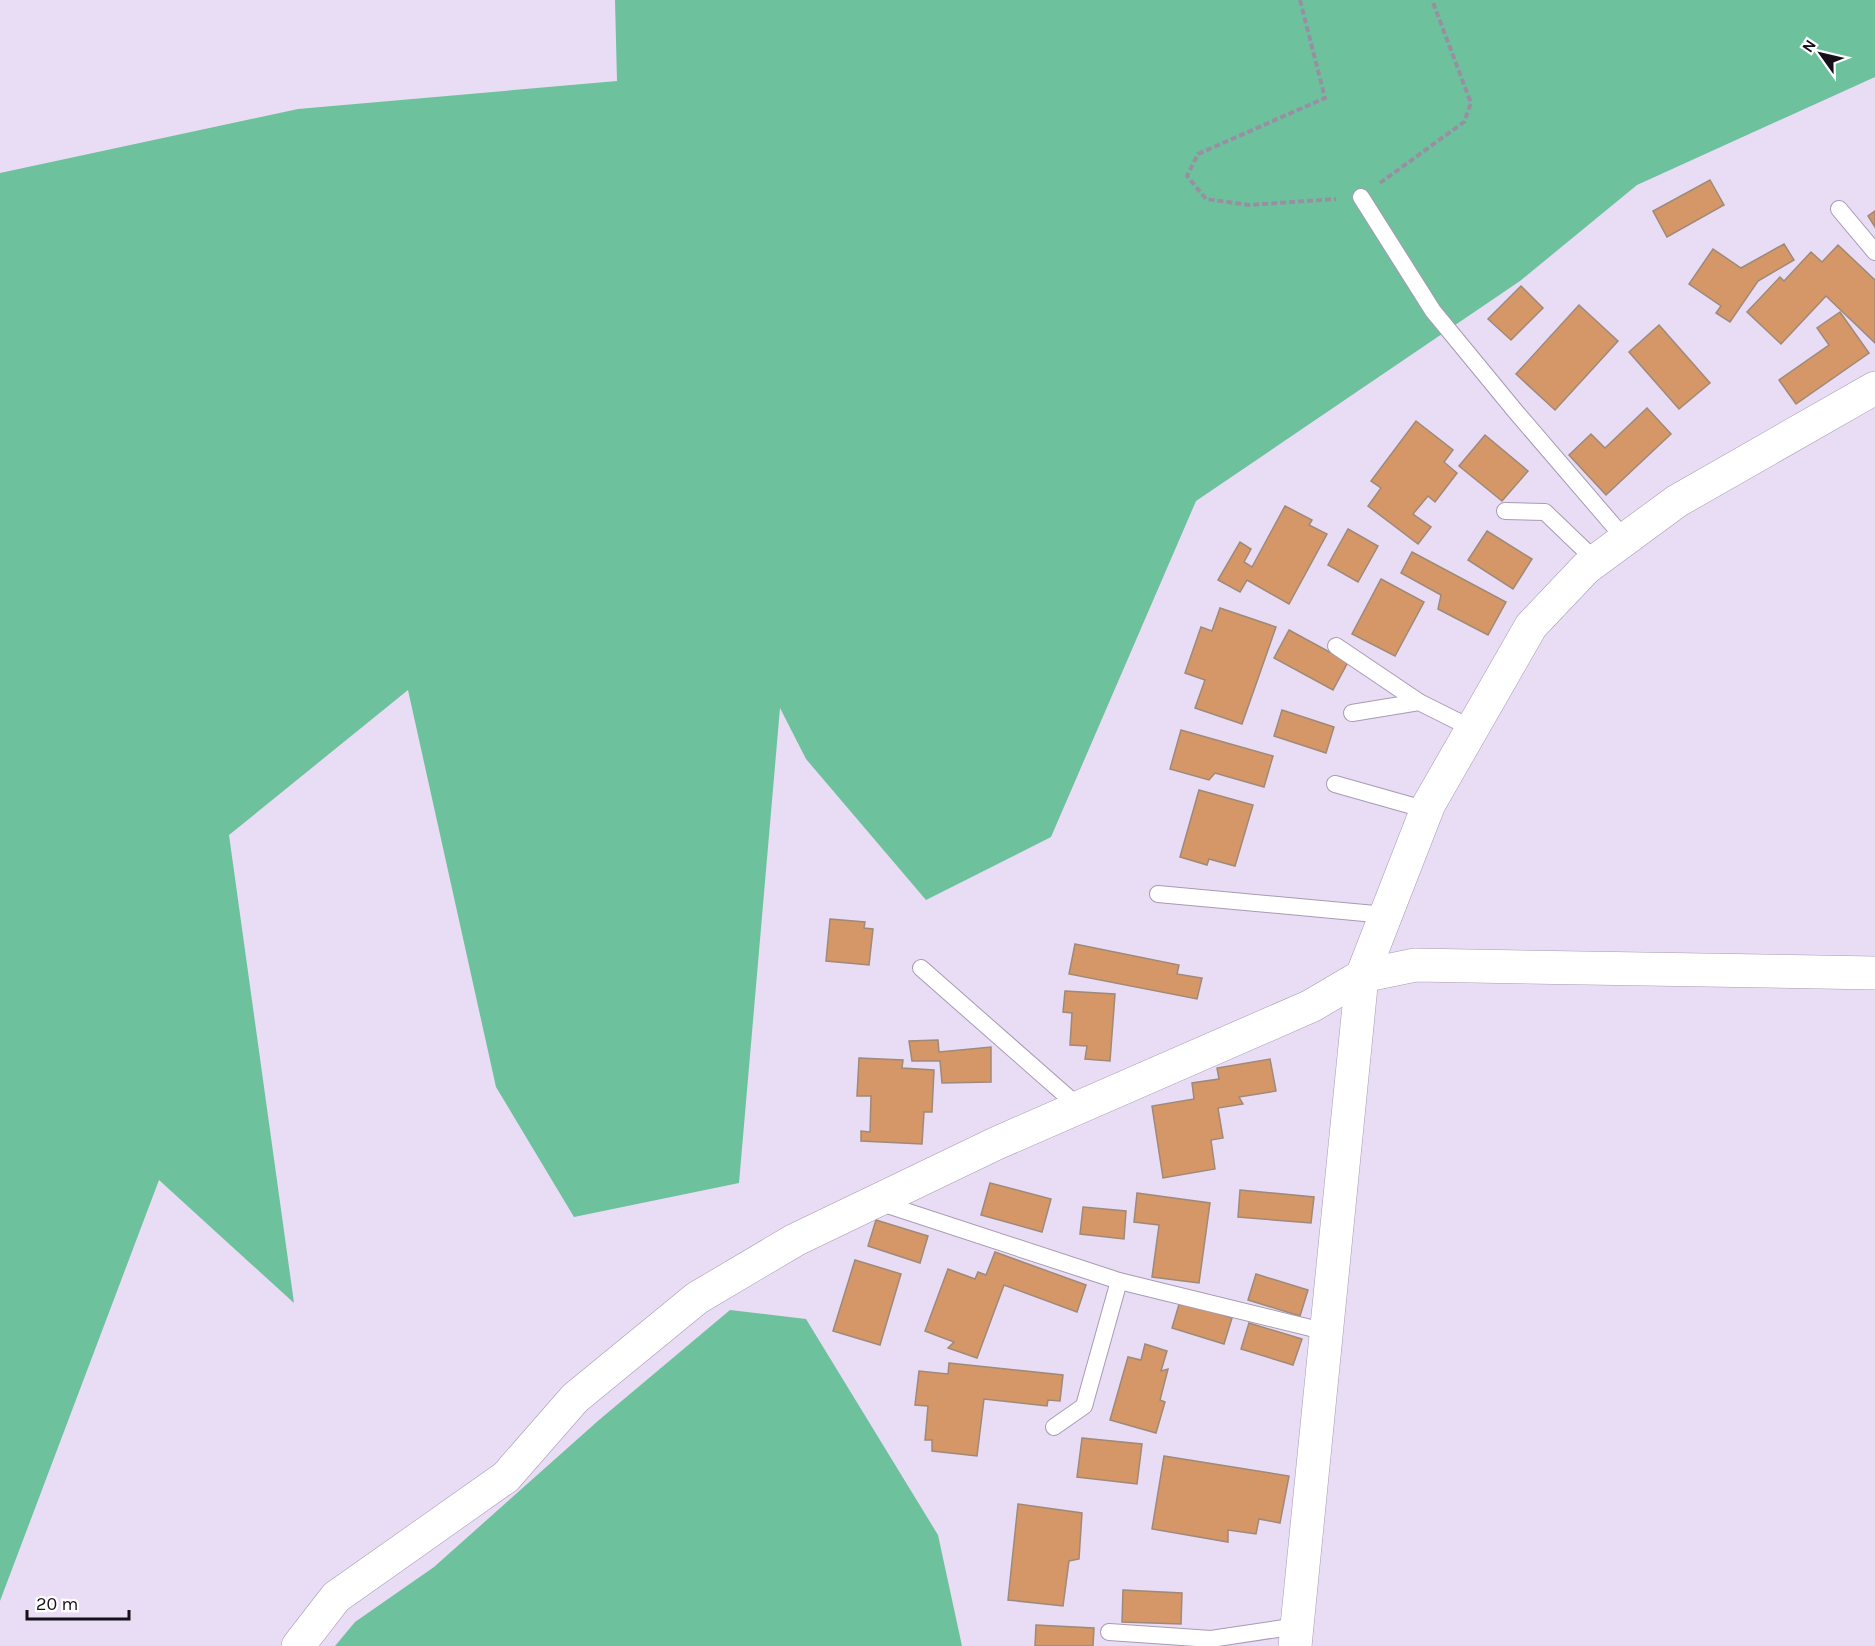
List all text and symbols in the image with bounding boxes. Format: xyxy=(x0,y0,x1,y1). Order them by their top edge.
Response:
north arrow xyxy=(1791,24,1851,84)
text: N xyxy=(1798,36,1820,56)
scale bar xyxy=(27,1583,129,1621)
text: 20 m xyxy=(36,1593,78,1615)

